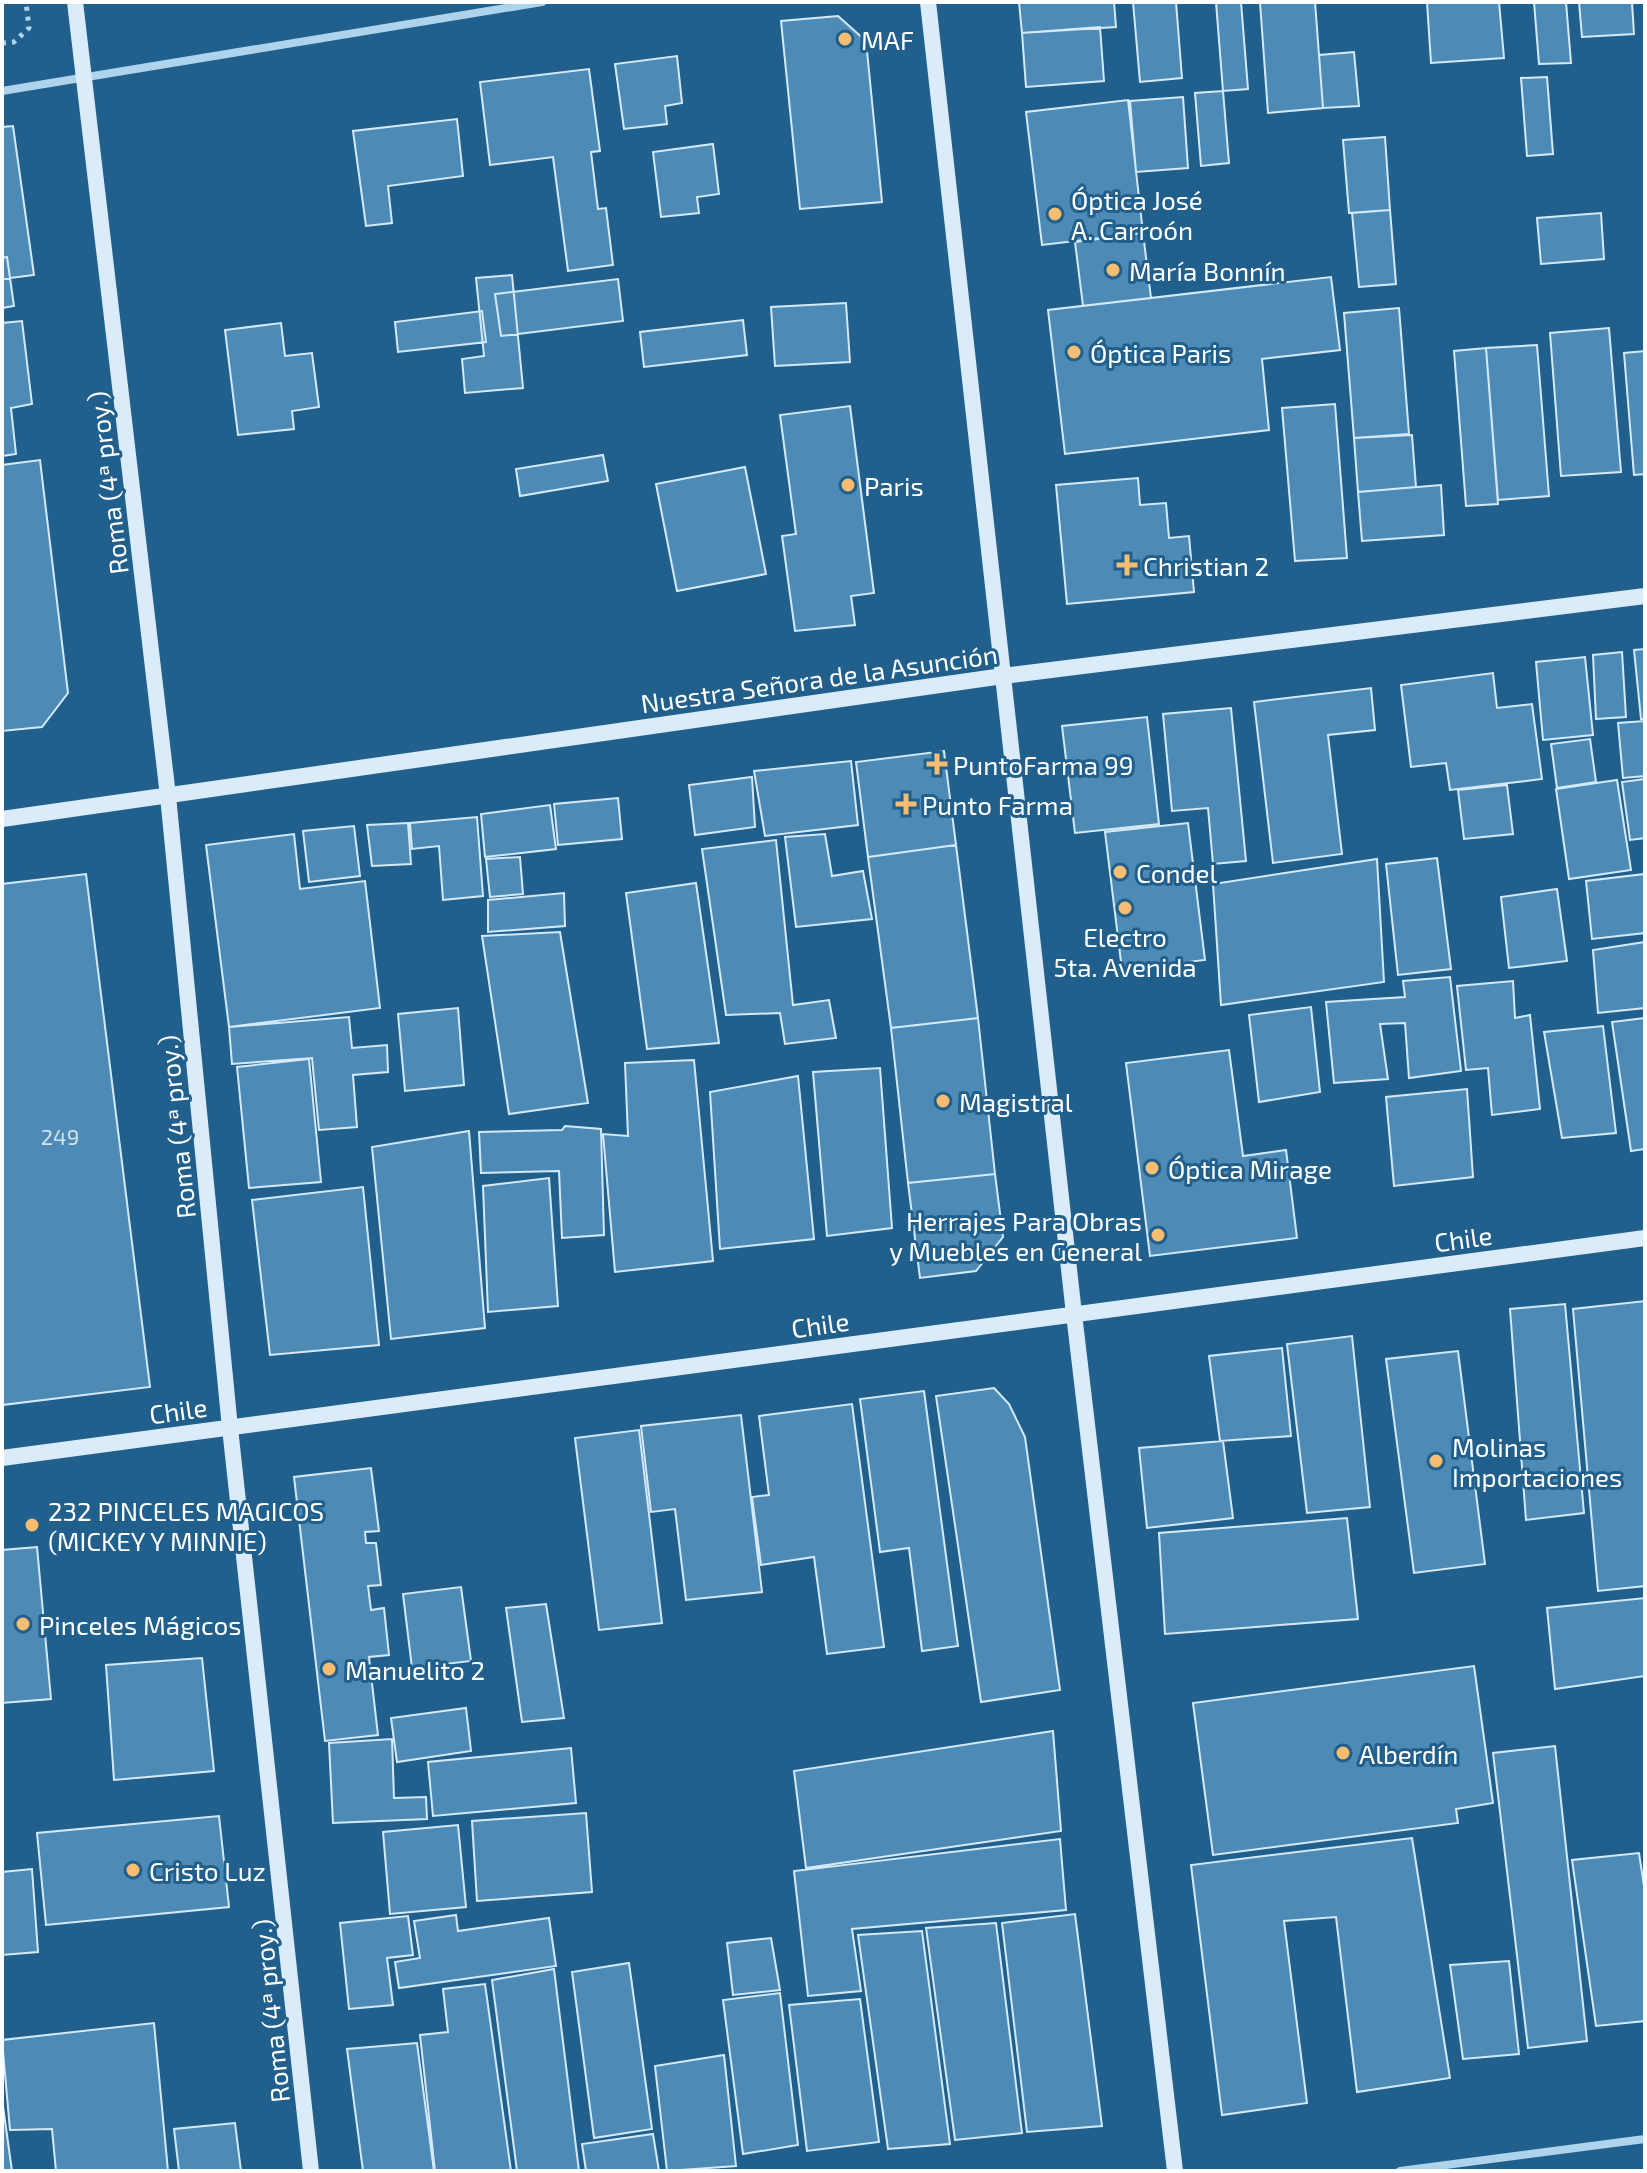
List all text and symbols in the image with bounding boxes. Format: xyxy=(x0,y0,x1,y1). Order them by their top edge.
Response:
place label: MAF xyxy=(861,24,914,55)
marker: MAF xyxy=(836,30,854,48)
place label: Óptica José A. Carroón xyxy=(1071,184,1203,245)
marker: Óptica José A. Carroón xyxy=(1046,205,1064,223)
place label: María Bonnín xyxy=(1129,255,1286,286)
marker: María Bonnín xyxy=(1104,261,1122,279)
place label: Óptica Paris xyxy=(1090,337,1231,368)
marker: Óptica Paris xyxy=(1065,343,1083,361)
street label: Roma (4ª proy.) xyxy=(80,390,134,576)
place label: Paris xyxy=(864,470,924,501)
marker: Paris xyxy=(839,476,857,494)
place label: Christian 2 xyxy=(1143,550,1269,581)
marker: Christian 2 xyxy=(1118,556,1136,574)
street label: Nuestra Señora de la Asunción xyxy=(639,638,999,718)
place label: PuntoFarma 99 xyxy=(953,749,1134,780)
marker: PuntoFarma 99 xyxy=(928,755,946,773)
place label: Punto Farma xyxy=(922,789,1073,820)
marker: Punto Farma xyxy=(897,795,915,813)
place label: Condel xyxy=(1136,857,1218,888)
marker: Condel xyxy=(1111,863,1129,881)
marker: Electro 5ta. Avenida xyxy=(1116,899,1134,917)
place label: Electro 5ta. Avenida xyxy=(1053,921,1197,982)
street label: Roma (4ª proy.) xyxy=(151,1034,201,1220)
place label: Magistral xyxy=(959,1086,1073,1117)
marker: Magistral xyxy=(934,1092,952,1110)
house number: 249 xyxy=(41,1123,79,1149)
place label: Óptica Mirage xyxy=(1168,1153,1332,1184)
marker: Óptica Mirage xyxy=(1143,1159,1161,1177)
place label: Herrajes Para Obras y Muebles en General xyxy=(889,1205,1142,1266)
street label: Chile xyxy=(1432,1219,1494,1257)
marker: Herrajes Para Obras y Muebles en General xyxy=(1149,1226,1167,1244)
street label: Chile xyxy=(789,1305,851,1343)
street label: Chile xyxy=(147,1391,209,1429)
place label: Molinas Importaciones xyxy=(1452,1431,1622,1492)
marker: Molinas Importaciones xyxy=(1427,1452,1445,1470)
place label: 232 PINCELES MAGICOS (MICKEY Y MINNIE) xyxy=(48,1495,324,1556)
marker: 232 PINCELES MAGICOS (MICKEY Y MINNIE) xyxy=(23,1516,41,1534)
place label: Pinceles Mágicos xyxy=(39,1609,242,1640)
marker: Pinceles Mágicos xyxy=(14,1615,32,1633)
place label: Manuelito 2 xyxy=(345,1654,485,1685)
marker: Manuelito 2 xyxy=(320,1660,338,1678)
place label: Alberdín xyxy=(1359,1738,1458,1769)
marker: Alberdín xyxy=(1334,1744,1352,1762)
place label: Cristo Luz xyxy=(149,1855,266,1886)
marker: Cristo Luz xyxy=(124,1861,142,1879)
street label: Roma (4ª proy.) xyxy=(245,1918,295,2104)

